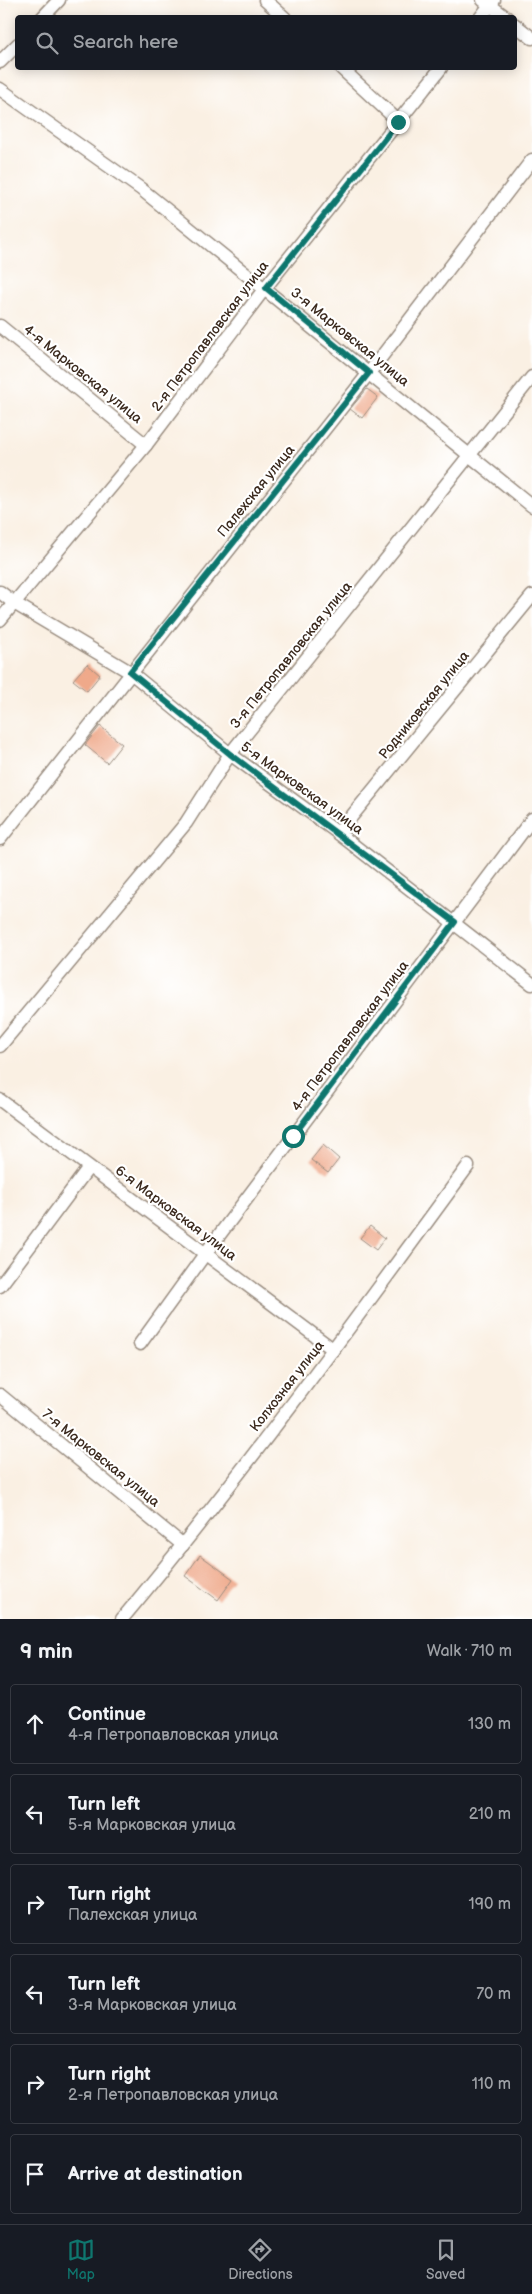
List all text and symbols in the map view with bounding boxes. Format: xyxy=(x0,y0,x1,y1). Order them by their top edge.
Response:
search box xyxy=(15,15,517,70)
icon: search xyxy=(33,29,61,57)
text: Search here xyxy=(73,31,178,54)
route end xyxy=(387,111,410,134)
street label: 2-я Петропавловская улица xyxy=(148,257,273,415)
street label: 3-я Марковская улица xyxy=(287,284,413,391)
street label: 4-я Марковская улица xyxy=(20,321,146,427)
street label: Палехская улица xyxy=(214,441,299,540)
street label: 3-я Петропавловская улица xyxy=(226,578,356,732)
street label: Родниковская улица xyxy=(375,647,473,763)
street label: 5-я Марковская улица xyxy=(238,738,367,839)
street label: 4-я Петропавловская улица xyxy=(288,957,413,1115)
route start xyxy=(282,1125,305,1148)
street label: 6-я Марковская улица xyxy=(112,1162,241,1265)
street label: Колхозная улица xyxy=(246,1337,328,1435)
street label: 7-я Марковская улица xyxy=(39,1405,164,1511)
text: 9 min xyxy=(20,1639,73,1664)
text: Walk · 710 m xyxy=(427,1642,512,1661)
text: Continue xyxy=(68,1703,146,1726)
icon: ahead xyxy=(21,1710,49,1738)
text: 130 m xyxy=(468,1715,511,1734)
text: 4-я Петропавловская улица xyxy=(68,1726,278,1745)
text: Turn left xyxy=(68,1793,140,1816)
icon: left xyxy=(21,1800,49,1828)
text: 210 m xyxy=(469,1805,511,1824)
text: 5-я Марковская улица xyxy=(68,1816,236,1835)
text: Turn right xyxy=(68,1883,151,1906)
icon: right xyxy=(21,1890,49,1918)
text: 190 m xyxy=(469,1895,511,1914)
text: Палехская улица xyxy=(68,1906,198,1925)
text: Turn left xyxy=(68,1973,140,1996)
icon: left xyxy=(21,1980,49,2008)
text: 70 m xyxy=(476,1985,511,2004)
text: 3-я Марковская улица xyxy=(68,1996,237,2015)
text: Turn right xyxy=(68,2063,151,2086)
icon: right xyxy=(21,2070,49,2098)
text: 110 m xyxy=(472,2075,511,2094)
text: 2-я Петропавловская улица xyxy=(68,2086,278,2105)
icon: arrive xyxy=(21,2160,49,2188)
text: Arrive at destination xyxy=(68,2163,243,2186)
tab: Map xyxy=(67,2236,95,2283)
tab: Directions xyxy=(228,2236,293,2283)
tab: Saved xyxy=(426,2236,465,2283)

